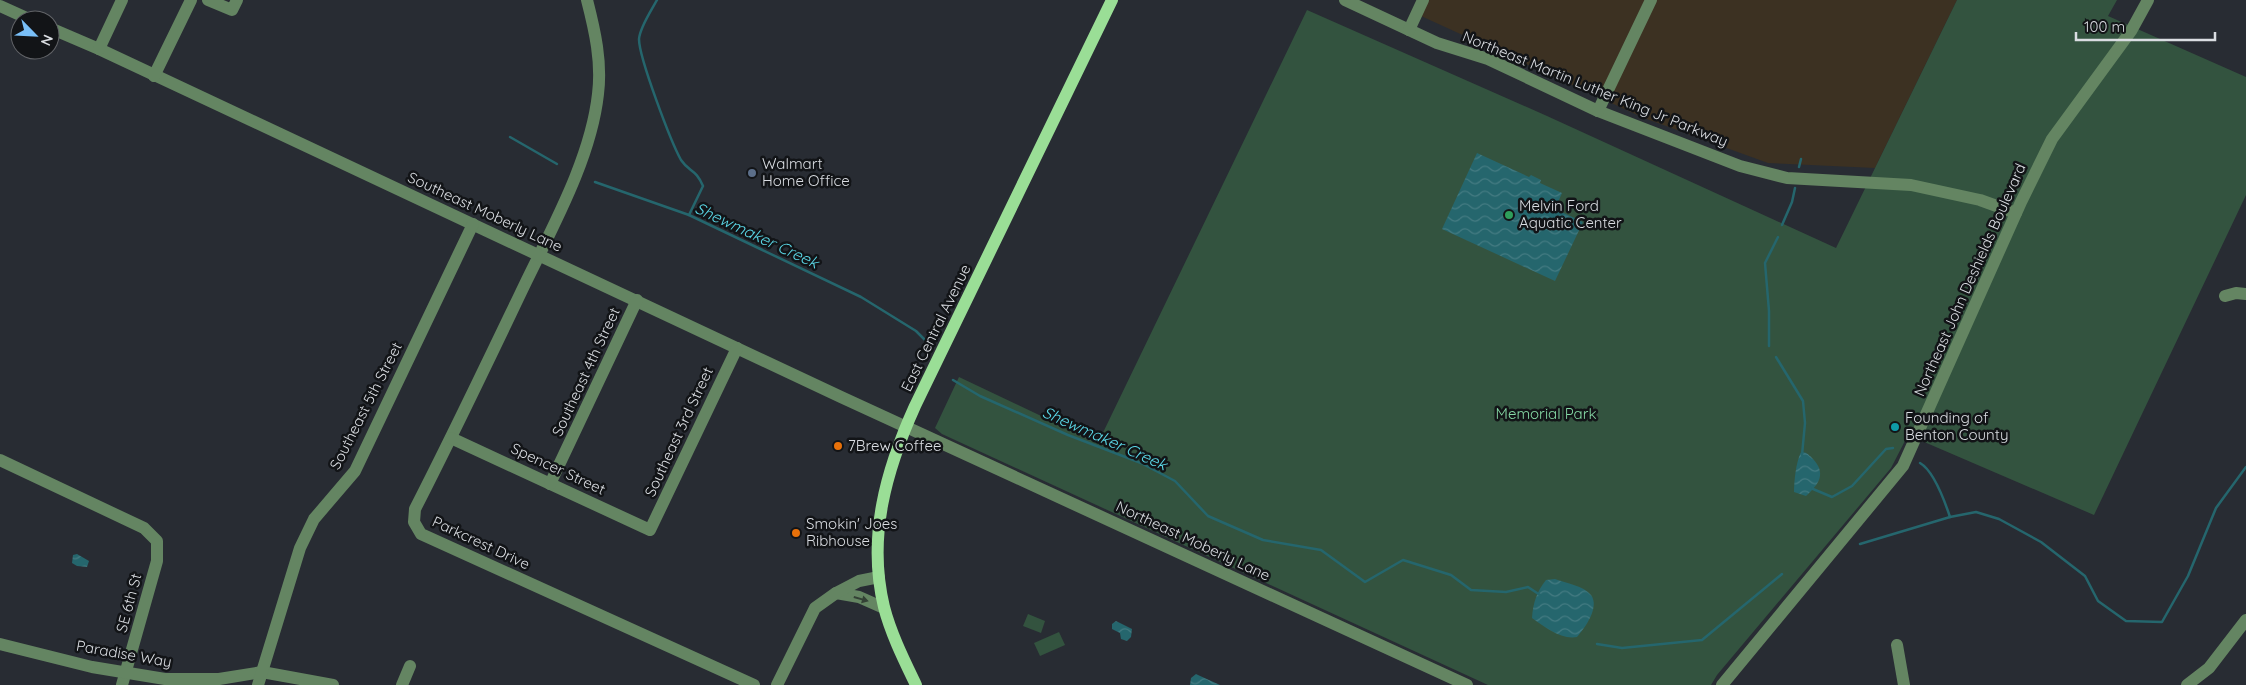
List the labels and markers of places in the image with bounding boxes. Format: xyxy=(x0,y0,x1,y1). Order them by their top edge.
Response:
place label: Walmart Home Office xyxy=(762,154,850,190)
marker: Walmart Home Office xyxy=(746,167,758,179)
place label: Melvin Ford Aquatic Center xyxy=(1519,196,1622,232)
marker: Melvin Ford Aquatic Center xyxy=(1503,209,1515,221)
place label: Founding of Benton County xyxy=(1905,408,2008,444)
marker: Founding of Benton County xyxy=(1889,421,1901,433)
place label: 7Brew Coffee xyxy=(848,436,941,455)
marker: 7Brew Coffee xyxy=(832,440,844,452)
place label: Smokin' Joes Ribhouse xyxy=(806,514,897,550)
marker: Smokin' Joes Ribhouse xyxy=(790,527,802,539)

